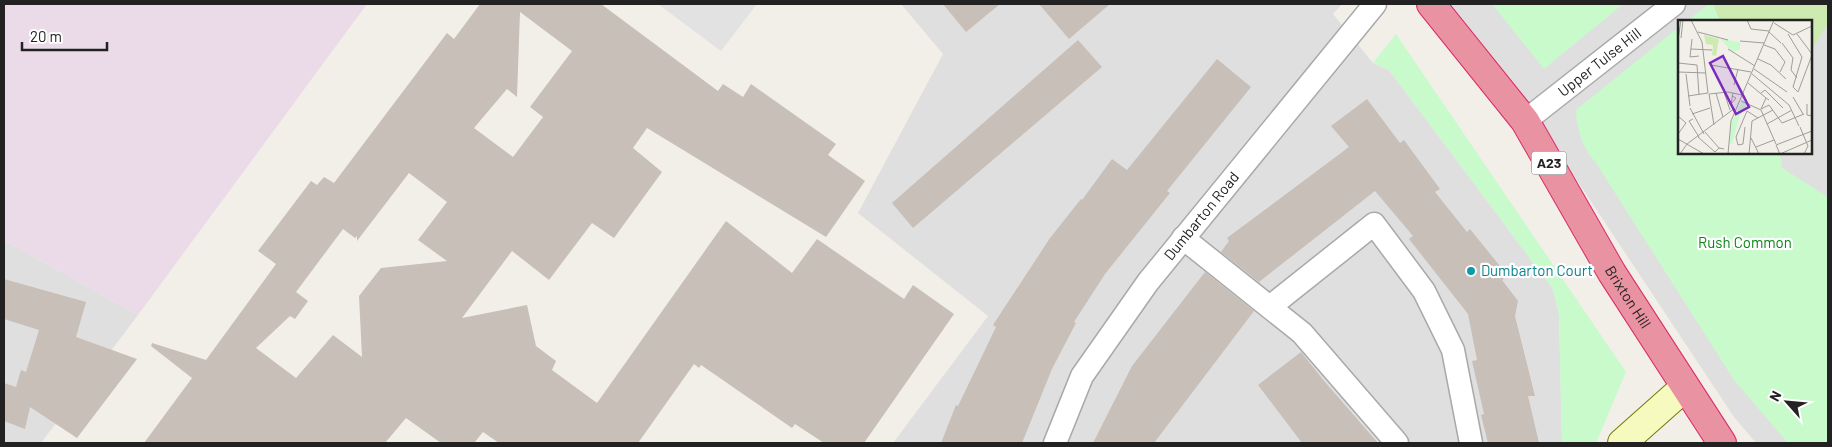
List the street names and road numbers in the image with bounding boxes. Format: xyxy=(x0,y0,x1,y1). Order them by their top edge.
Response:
street label: Upper Tulse Hill xyxy=(1554,23,1644,100)
road number: A23 xyxy=(1532,152,1566,174)
street label: Dumbarton Road xyxy=(1160,168,1242,263)
street label: Brixton Hill xyxy=(1602,262,1655,331)

